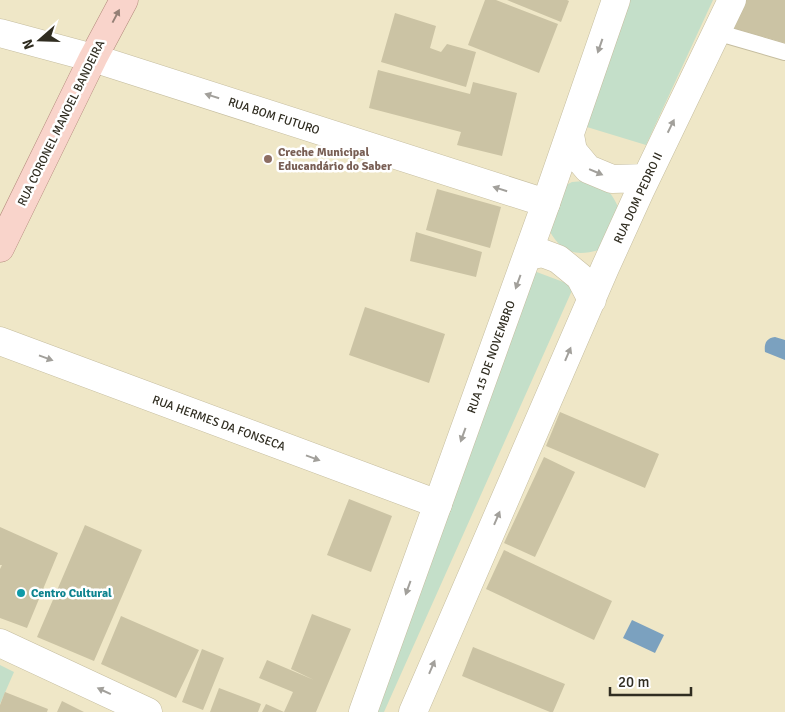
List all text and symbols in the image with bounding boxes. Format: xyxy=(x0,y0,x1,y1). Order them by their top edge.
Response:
one-way arrow xyxy=(111,9,120,23)
north arrow xyxy=(15,15,65,65)
street label: RUA CORONEL MANOEL BANDEIRA xyxy=(15,38,107,208)
one-way arrow xyxy=(596,39,604,54)
one-way arrow xyxy=(204,92,219,100)
street label: RUA BOM FUTURO xyxy=(226,95,322,138)
one-way arrow xyxy=(667,119,675,133)
place label: Creche Municipal Educandário do Saber xyxy=(278,145,392,174)
street label: RUA DOM PEDRO II xyxy=(611,150,666,246)
marker: Creche Municipal Educandário do Saber xyxy=(262,153,274,165)
one-way arrow xyxy=(589,169,603,177)
one-way arrow xyxy=(492,184,507,192)
one-way arrow xyxy=(514,275,521,290)
street label: RUA 15 DE NOVEMBRO xyxy=(464,299,519,416)
one-way arrow xyxy=(565,347,573,361)
one-way arrow xyxy=(38,355,53,362)
street label: RUA HERMES DA FONSECA xyxy=(150,392,288,455)
one-way arrow xyxy=(459,428,467,443)
one-way arrow xyxy=(306,454,321,462)
one-way arrow xyxy=(494,511,502,525)
one-way arrow xyxy=(404,581,412,596)
place label: Centro Cultural xyxy=(31,586,112,601)
marker: Centro Cultural xyxy=(15,587,27,599)
one-way arrow xyxy=(429,660,437,674)
scale bar xyxy=(610,664,691,696)
text: 20 m xyxy=(618,673,649,691)
one-way arrow xyxy=(97,687,111,695)

